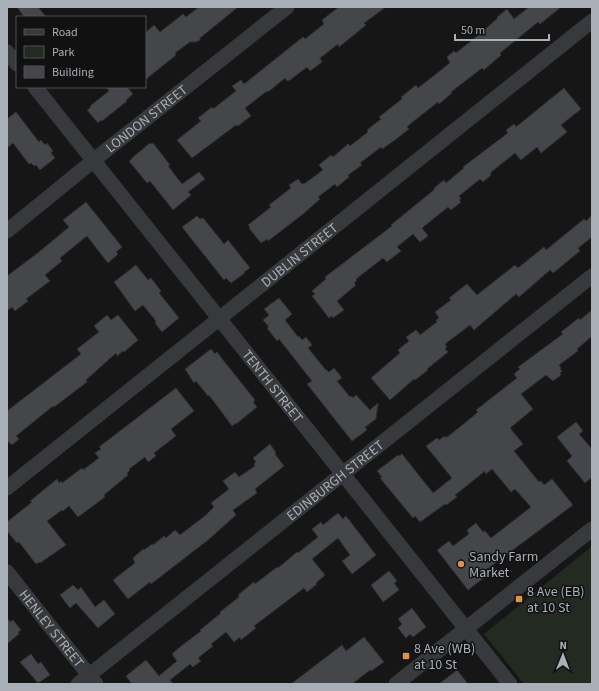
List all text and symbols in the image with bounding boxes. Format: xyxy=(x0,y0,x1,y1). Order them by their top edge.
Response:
legend xyxy=(16,16,146,88)
scale bar xyxy=(455,16,549,42)
text: 50 m xyxy=(461,22,485,39)
text: Road xyxy=(52,24,78,41)
text: Park xyxy=(52,44,74,61)
text: Building xyxy=(52,64,94,81)
street label: LONDON STREET xyxy=(102,80,192,158)
street label: DUBLIN STREET xyxy=(257,218,343,292)
street label: TENTH STREET xyxy=(237,346,308,428)
street label: EDINBURGH STREET xyxy=(282,436,389,526)
place label: Sandy Farm Market xyxy=(469,547,538,583)
marker: Sandy Farm Market xyxy=(456,559,466,569)
place label: 8 Ave (EB) at 10 St xyxy=(527,582,585,618)
street label: HENLEY STREET xyxy=(14,586,88,672)
marker: 8 Ave (EB) at 10 St xyxy=(514,594,524,604)
north arrow xyxy=(543,635,583,675)
text: N xyxy=(559,638,567,653)
place label: 8 Ave (WB) at 10 St xyxy=(414,639,475,675)
marker: 8 Ave (WB) at 10 St xyxy=(401,651,411,661)

